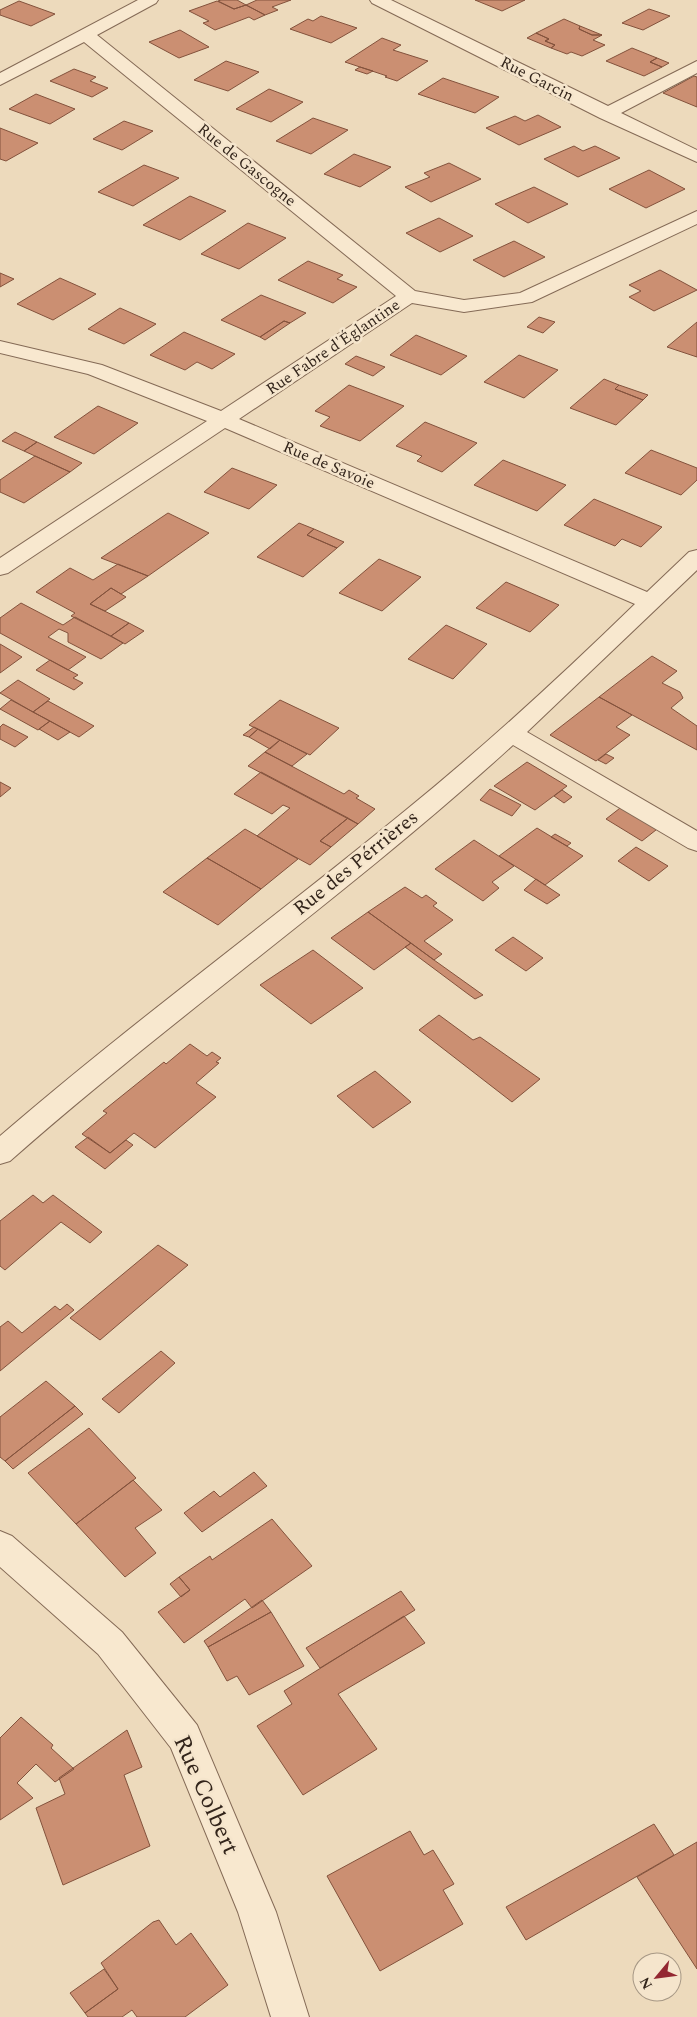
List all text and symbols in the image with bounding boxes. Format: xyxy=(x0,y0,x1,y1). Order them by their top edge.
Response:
street label: Rue Garcin xyxy=(496,50,578,108)
street label: Rue de Gascogne xyxy=(192,118,302,212)
street label: Rue Fabre d'Églantine xyxy=(261,293,405,401)
street label: Rue de Savoie xyxy=(279,435,379,495)
street label: Rue des Pérrières xyxy=(287,803,425,923)
street label: Rue Colbert xyxy=(164,1729,248,1861)
north arrow xyxy=(632,1952,682,2002)
text: N xyxy=(634,1973,658,1993)

